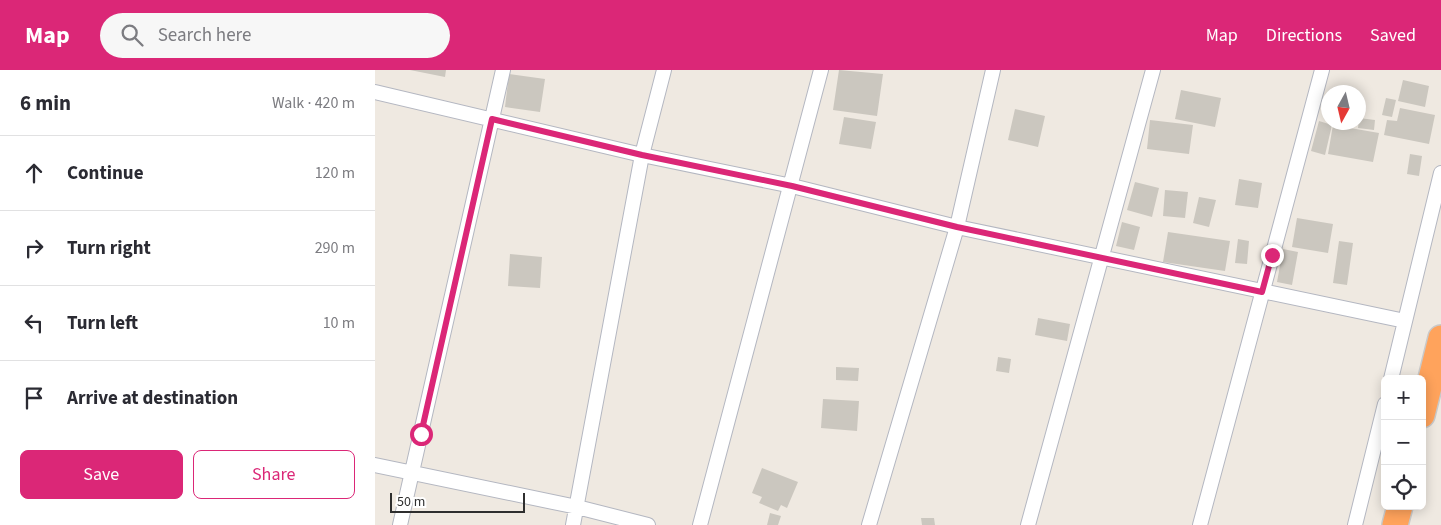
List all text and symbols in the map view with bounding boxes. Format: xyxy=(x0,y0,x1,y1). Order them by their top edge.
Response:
search box xyxy=(100,13,450,58)
text: Map xyxy=(25,18,70,53)
icon: search xyxy=(118,21,146,49)
text: Search here xyxy=(158,22,251,49)
text: Map xyxy=(1206,23,1238,48)
text: Directions xyxy=(1266,23,1342,48)
text: Saved xyxy=(1370,23,1416,48)
north arrow xyxy=(1321,85,1366,130)
text: 6 min xyxy=(20,88,71,118)
text: Walk · 420 m xyxy=(272,92,355,114)
icon: ahead xyxy=(20,159,48,187)
text: Continue xyxy=(67,160,144,187)
text: 120 m xyxy=(315,162,355,184)
icon: right xyxy=(20,234,48,262)
text: Turn right xyxy=(67,235,151,262)
text: 290 m xyxy=(315,237,355,259)
route end xyxy=(1261,244,1284,267)
icon: left xyxy=(20,309,48,337)
text: Turn left xyxy=(67,310,138,337)
text: 10 m xyxy=(323,312,355,334)
map controls xyxy=(1381,375,1426,510)
button: + xyxy=(1381,375,1426,420)
icon: arrive xyxy=(20,384,48,412)
text: Arrive at destination xyxy=(67,385,238,412)
button: − xyxy=(1381,420,1426,465)
route start xyxy=(410,423,433,446)
button: Save xyxy=(20,450,183,499)
button: Share xyxy=(193,450,355,499)
button: locate xyxy=(1381,465,1426,510)
scale bar xyxy=(390,490,525,513)
text: 50 m xyxy=(397,492,425,512)

